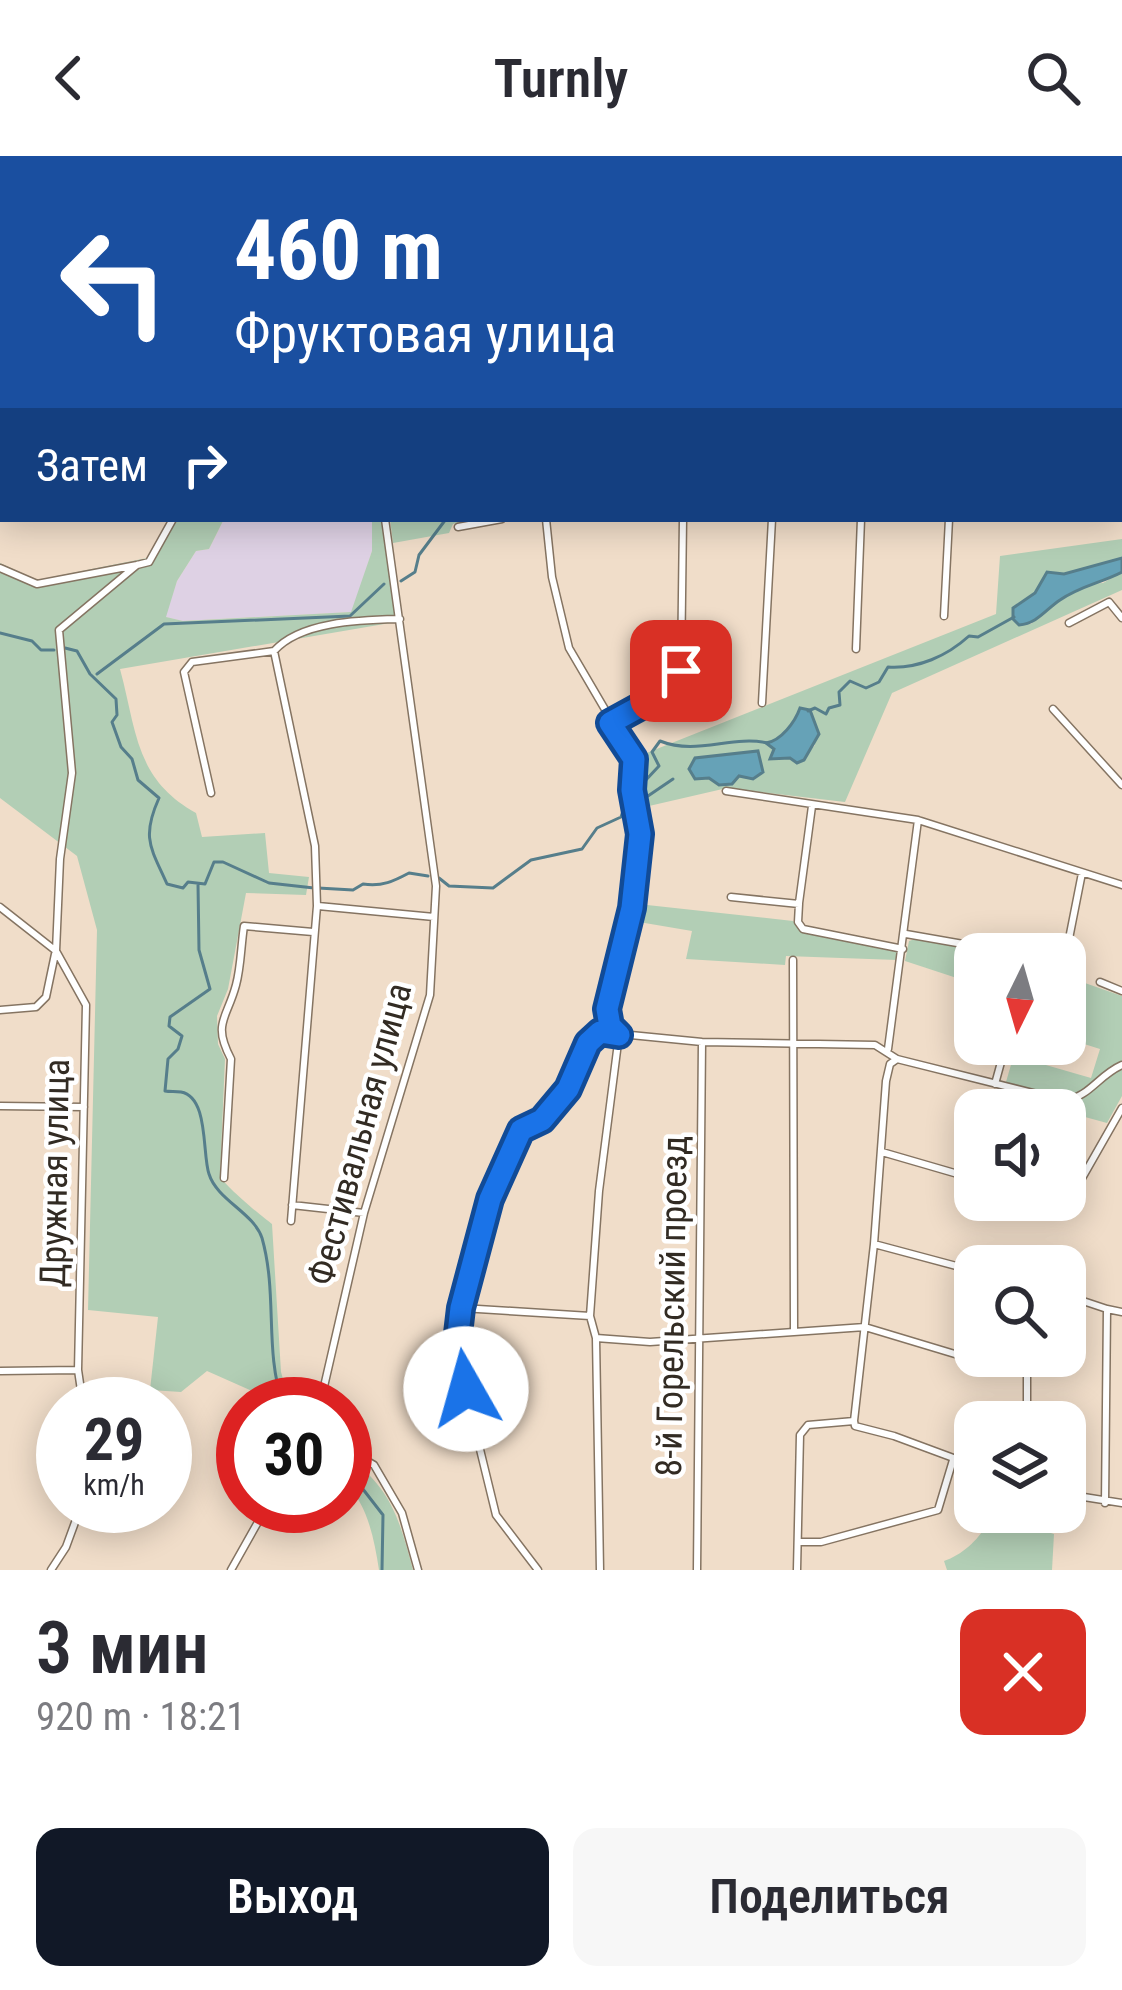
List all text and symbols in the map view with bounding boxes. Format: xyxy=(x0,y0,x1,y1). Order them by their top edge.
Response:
icon: back xyxy=(36,45,102,111)
icon: search xyxy=(1020,45,1086,111)
text: Turnly xyxy=(494,47,628,110)
text: 460 m xyxy=(234,201,443,300)
icon: left xyxy=(36,204,192,360)
text: Фруктовая улица xyxy=(234,302,616,365)
icon: right xyxy=(172,432,238,498)
text: Затем xyxy=(36,439,148,492)
pin xyxy=(630,620,732,722)
icon: arrive xyxy=(648,638,714,704)
north arrow xyxy=(954,933,1086,1065)
map controls xyxy=(954,933,1086,1533)
street label: Фестивальная улица xyxy=(299,978,421,1290)
street label: Дружная улица xyxy=(32,1058,78,1288)
button: sound xyxy=(954,1089,1086,1221)
street label: 8-й Горельский проезд xyxy=(648,1135,696,1477)
button: search xyxy=(954,1245,1086,1377)
position arrow xyxy=(403,1326,529,1452)
speed limit sign: 30 xyxy=(216,1377,372,1533)
button: layers xyxy=(954,1401,1086,1533)
text: 29 xyxy=(84,1404,144,1475)
text: km/h xyxy=(83,1467,145,1502)
text: 3 мин xyxy=(36,1606,209,1691)
button: close xyxy=(960,1609,1086,1735)
text: 920 m · 18:21 xyxy=(36,1694,246,1740)
button: Выход xyxy=(36,1828,549,1966)
button: Поделиться xyxy=(573,1828,1086,1966)

